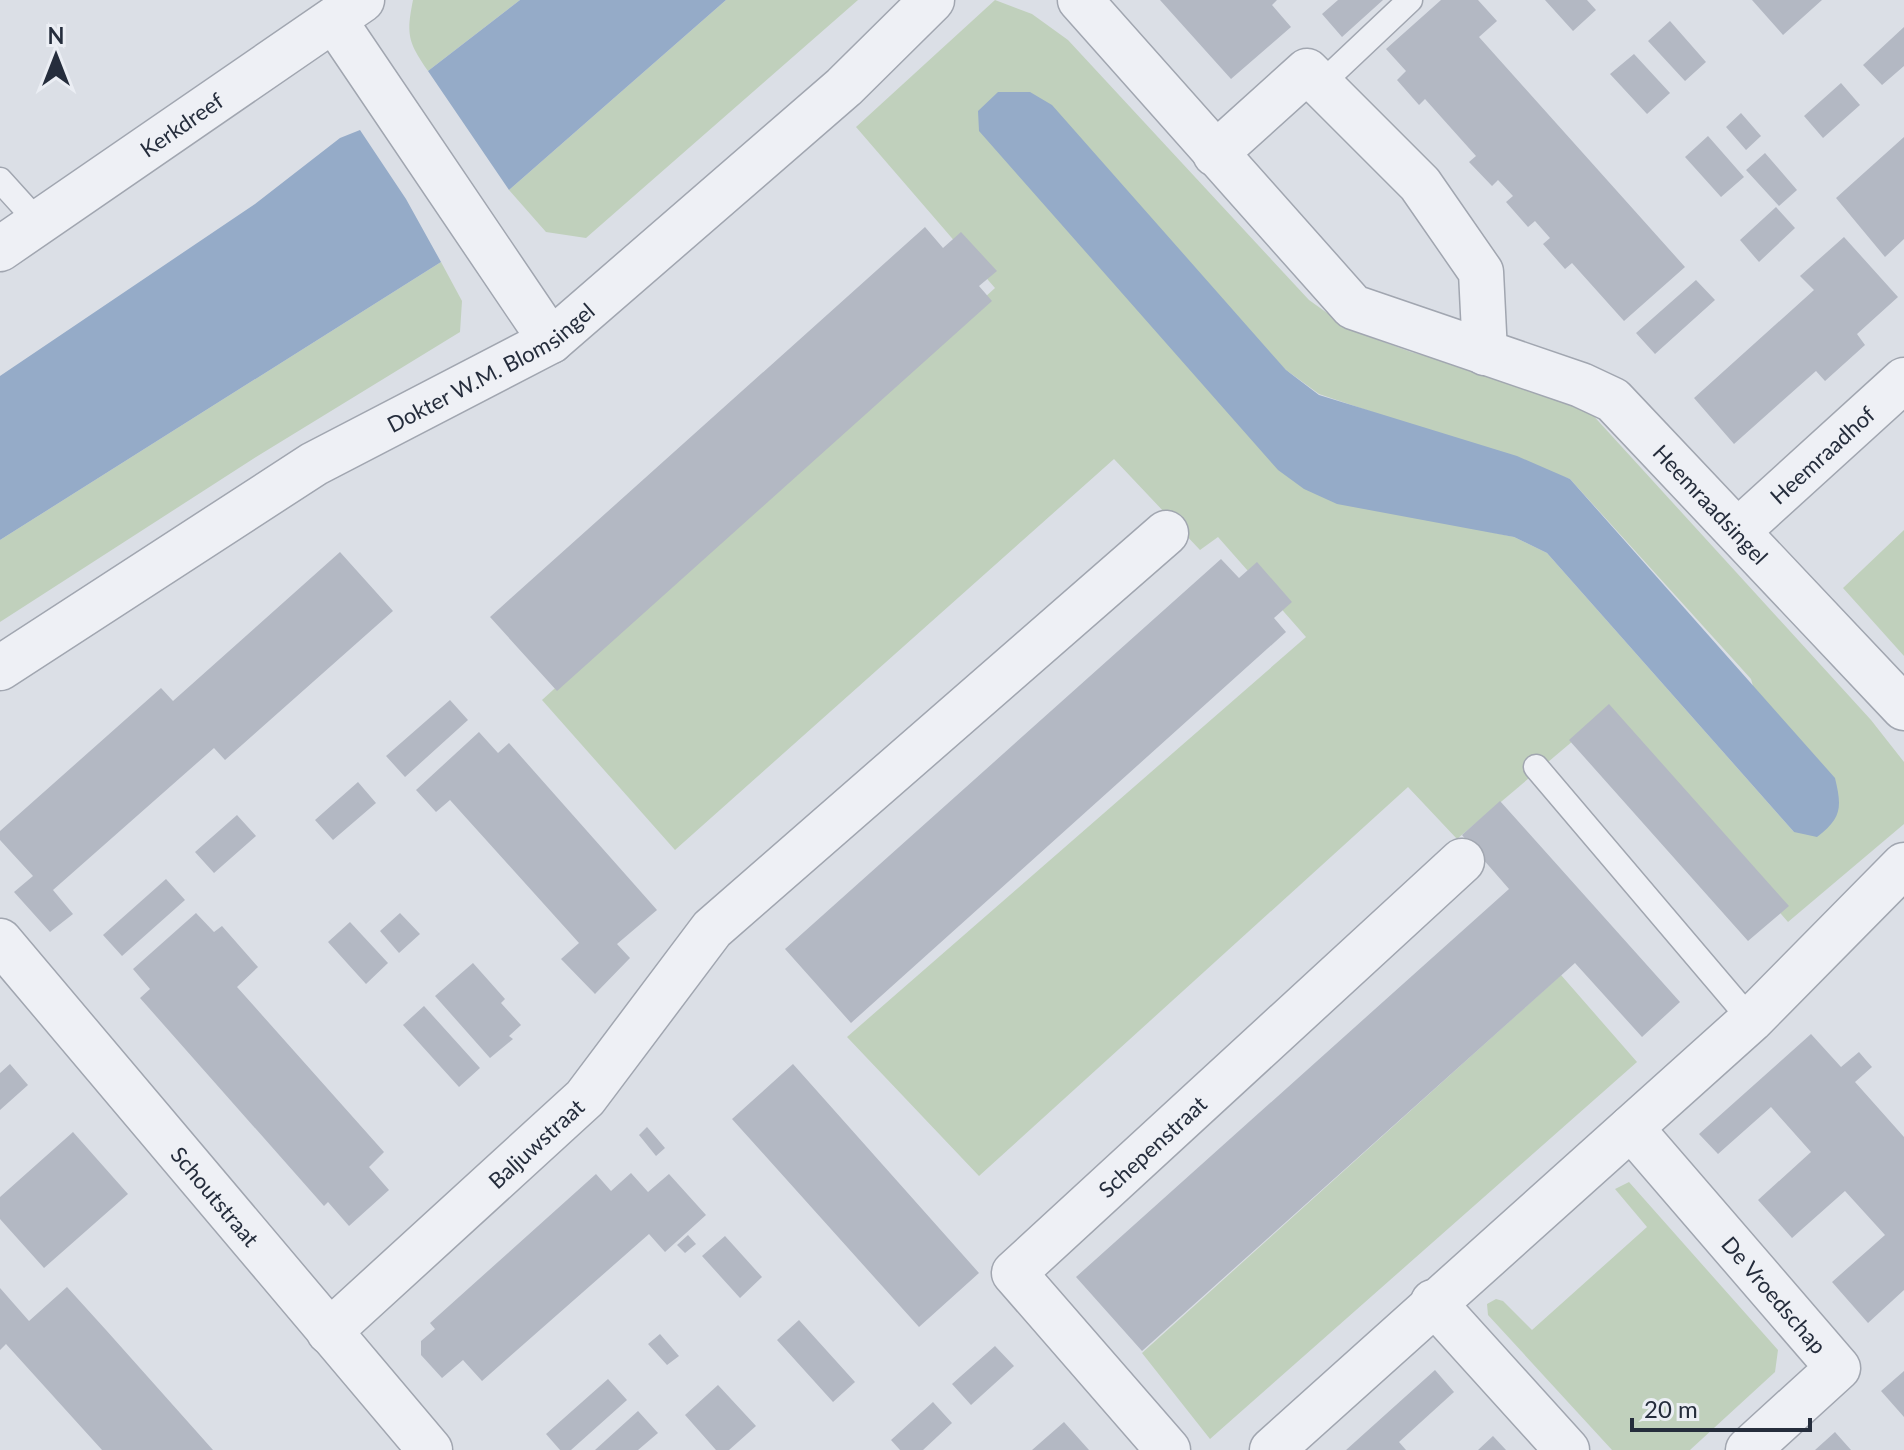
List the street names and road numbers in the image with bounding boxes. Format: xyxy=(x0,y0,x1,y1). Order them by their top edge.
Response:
street label: Kerkdreef xyxy=(135,86,228,162)
street label: Dokter W.M. Blomsingel xyxy=(382,296,599,437)
street label: Heemraadhof xyxy=(1764,400,1880,509)
street label: Heemraadsingel xyxy=(1648,438,1774,569)
street label: Schepenstraat xyxy=(1092,1090,1212,1203)
street label: Baljuwstraat xyxy=(482,1093,589,1193)
street label: Schoutstraat xyxy=(166,1141,265,1252)
street label: De Vroedschap xyxy=(1717,1230,1833,1359)

